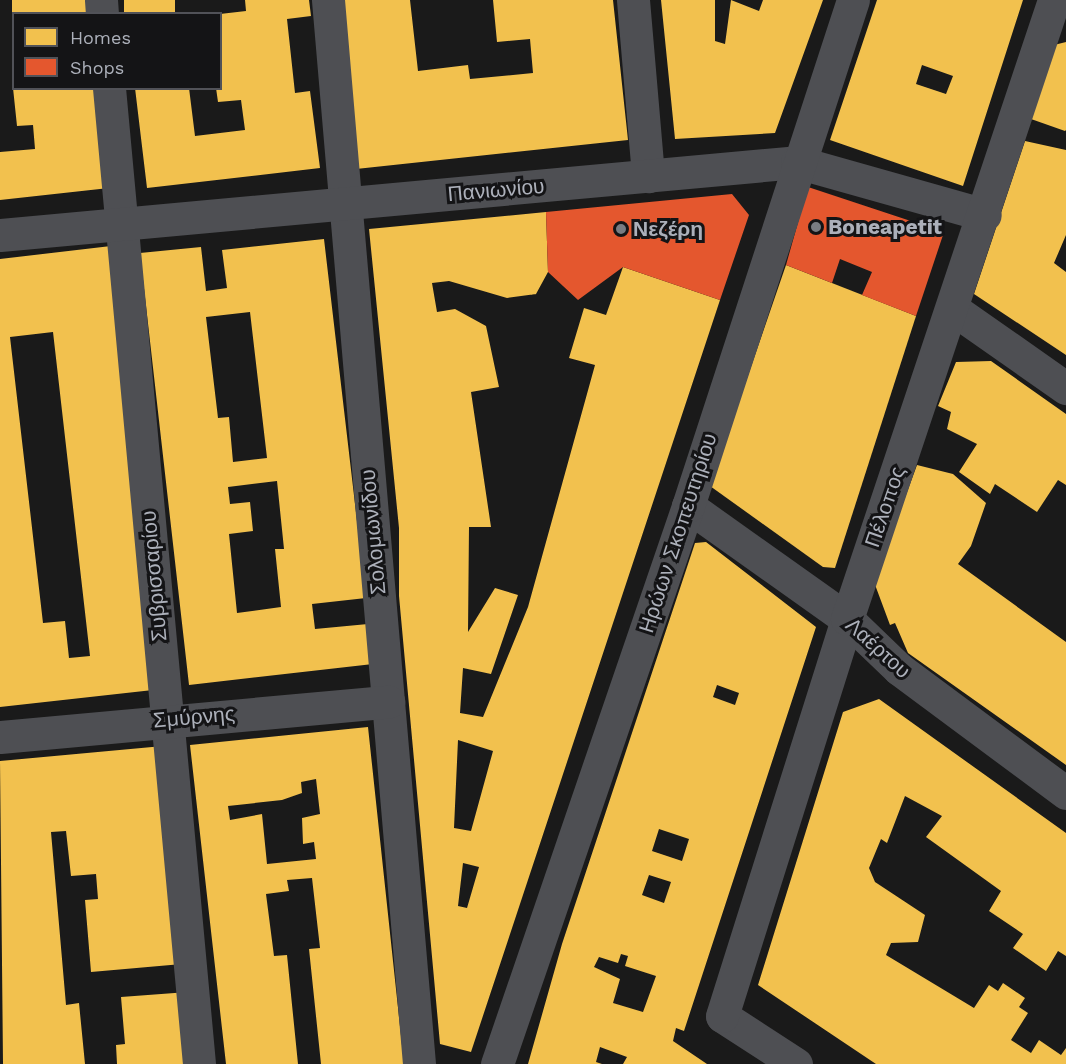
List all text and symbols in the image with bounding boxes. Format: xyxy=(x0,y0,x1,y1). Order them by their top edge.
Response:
legend xyxy=(12,12,222,90)
text: Homes xyxy=(70,27,131,48)
text: Shops xyxy=(70,57,124,78)
street label: Πανιωνίου xyxy=(446,173,546,207)
place label: Boneapetit xyxy=(828,214,942,240)
place label: Νεζέρη xyxy=(633,216,703,242)
marker: Boneapetit xyxy=(809,220,823,234)
marker: Νεζέρη xyxy=(614,222,628,236)
street label: Ηρώων Σκοπευτηρίου xyxy=(634,430,722,636)
street label: Πέλοπος xyxy=(859,463,911,551)
street label: Σολομωνίδου xyxy=(355,468,391,596)
street label: Συβρισσαρίου xyxy=(136,510,172,642)
street label: Λαέρτου xyxy=(840,612,916,684)
street label: Σμύρνης xyxy=(152,701,236,733)

